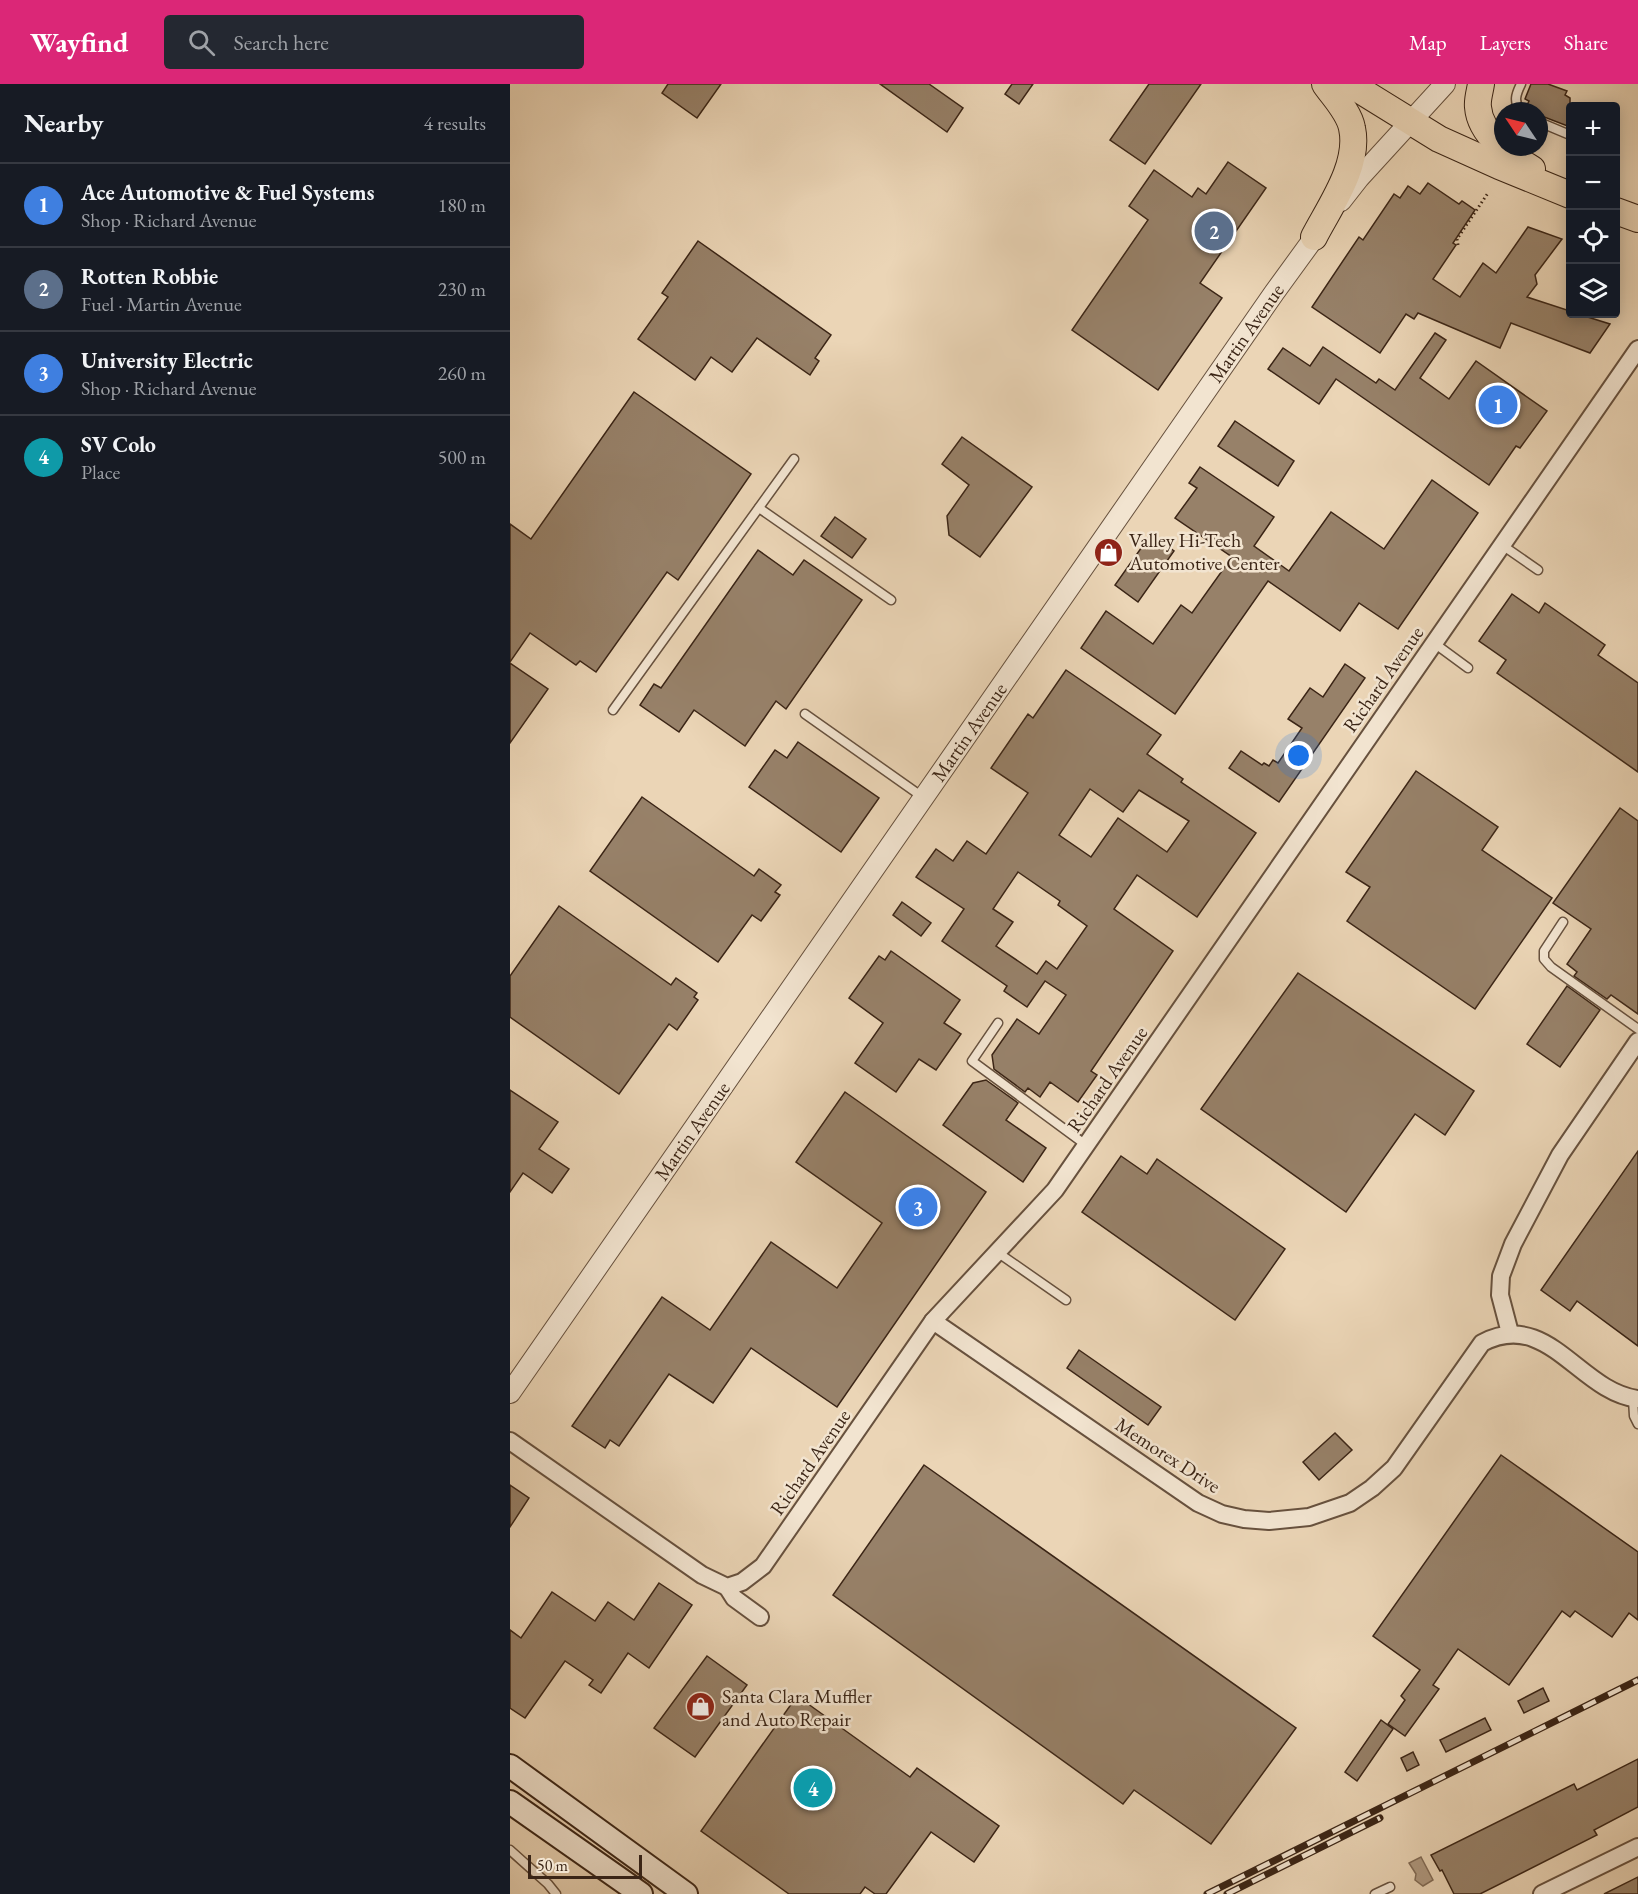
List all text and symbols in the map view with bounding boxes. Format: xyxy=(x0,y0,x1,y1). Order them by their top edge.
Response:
search box xyxy=(164,15,584,69)
text: Wayfind xyxy=(30,24,128,60)
icon: search xyxy=(185,26,218,59)
text: Search here xyxy=(233,28,329,57)
text: Map xyxy=(1409,29,1447,56)
text: Layers xyxy=(1480,29,1531,56)
text: Share xyxy=(1564,29,1608,56)
north arrow xyxy=(1494,102,1548,156)
map controls xyxy=(1566,102,1620,318)
button: + xyxy=(1566,102,1620,156)
text: Nearby xyxy=(24,106,104,140)
text: 4 results xyxy=(423,110,486,136)
button: − xyxy=(1566,156,1620,210)
text: Ace Automotive & Fuel Systems xyxy=(81,178,374,207)
text: 1 xyxy=(38,192,49,218)
text: 180 m xyxy=(438,192,486,218)
text: Shop · Richard Avenue xyxy=(81,207,257,233)
pin: 2 xyxy=(1194,208,1234,254)
button: locate xyxy=(1566,210,1620,264)
text: Rotten Robbie xyxy=(81,262,218,291)
button: layers xyxy=(1566,264,1620,318)
text: 2 xyxy=(38,276,49,302)
text: 230 m xyxy=(438,276,486,302)
street label: Martin Avenue xyxy=(1202,278,1290,388)
text: Fuel · Martin Avenue xyxy=(81,291,242,317)
text: University Electric xyxy=(81,346,253,375)
text: 3 xyxy=(38,360,49,386)
text: 260 m xyxy=(438,360,486,386)
text: Shop · Richard Avenue xyxy=(81,375,257,401)
pin: 1 xyxy=(1478,382,1518,428)
text: SV Colo xyxy=(81,430,156,459)
text: 4 xyxy=(38,444,49,470)
text: 500 m xyxy=(438,444,486,470)
text: Place xyxy=(81,459,120,485)
place label: Valley Hi-Tech Automotive Center xyxy=(1128,527,1280,576)
shop icon: Valley Hi-Tech Automotive Center xyxy=(1092,536,1124,568)
street label: Richard Avenue xyxy=(1337,621,1429,737)
street label: Martin Avenue xyxy=(925,677,1013,787)
your location xyxy=(1284,741,1313,770)
street label: Richard Avenue xyxy=(1061,1021,1153,1137)
street label: Martin Avenue xyxy=(648,1076,736,1186)
pin: 3 xyxy=(898,1184,938,1230)
street label: Richard Avenue xyxy=(764,1404,856,1520)
street label: Memorex Drive xyxy=(1110,1411,1226,1499)
place label: Santa Clara Muffler and Auto Repair xyxy=(722,1683,872,1732)
shop icon: Santa Clara Muffler and Auto Repair xyxy=(685,1691,717,1723)
pin: 4 xyxy=(794,1766,832,1810)
scale bar xyxy=(528,1852,642,1880)
text: 50 m xyxy=(537,1855,568,1876)

